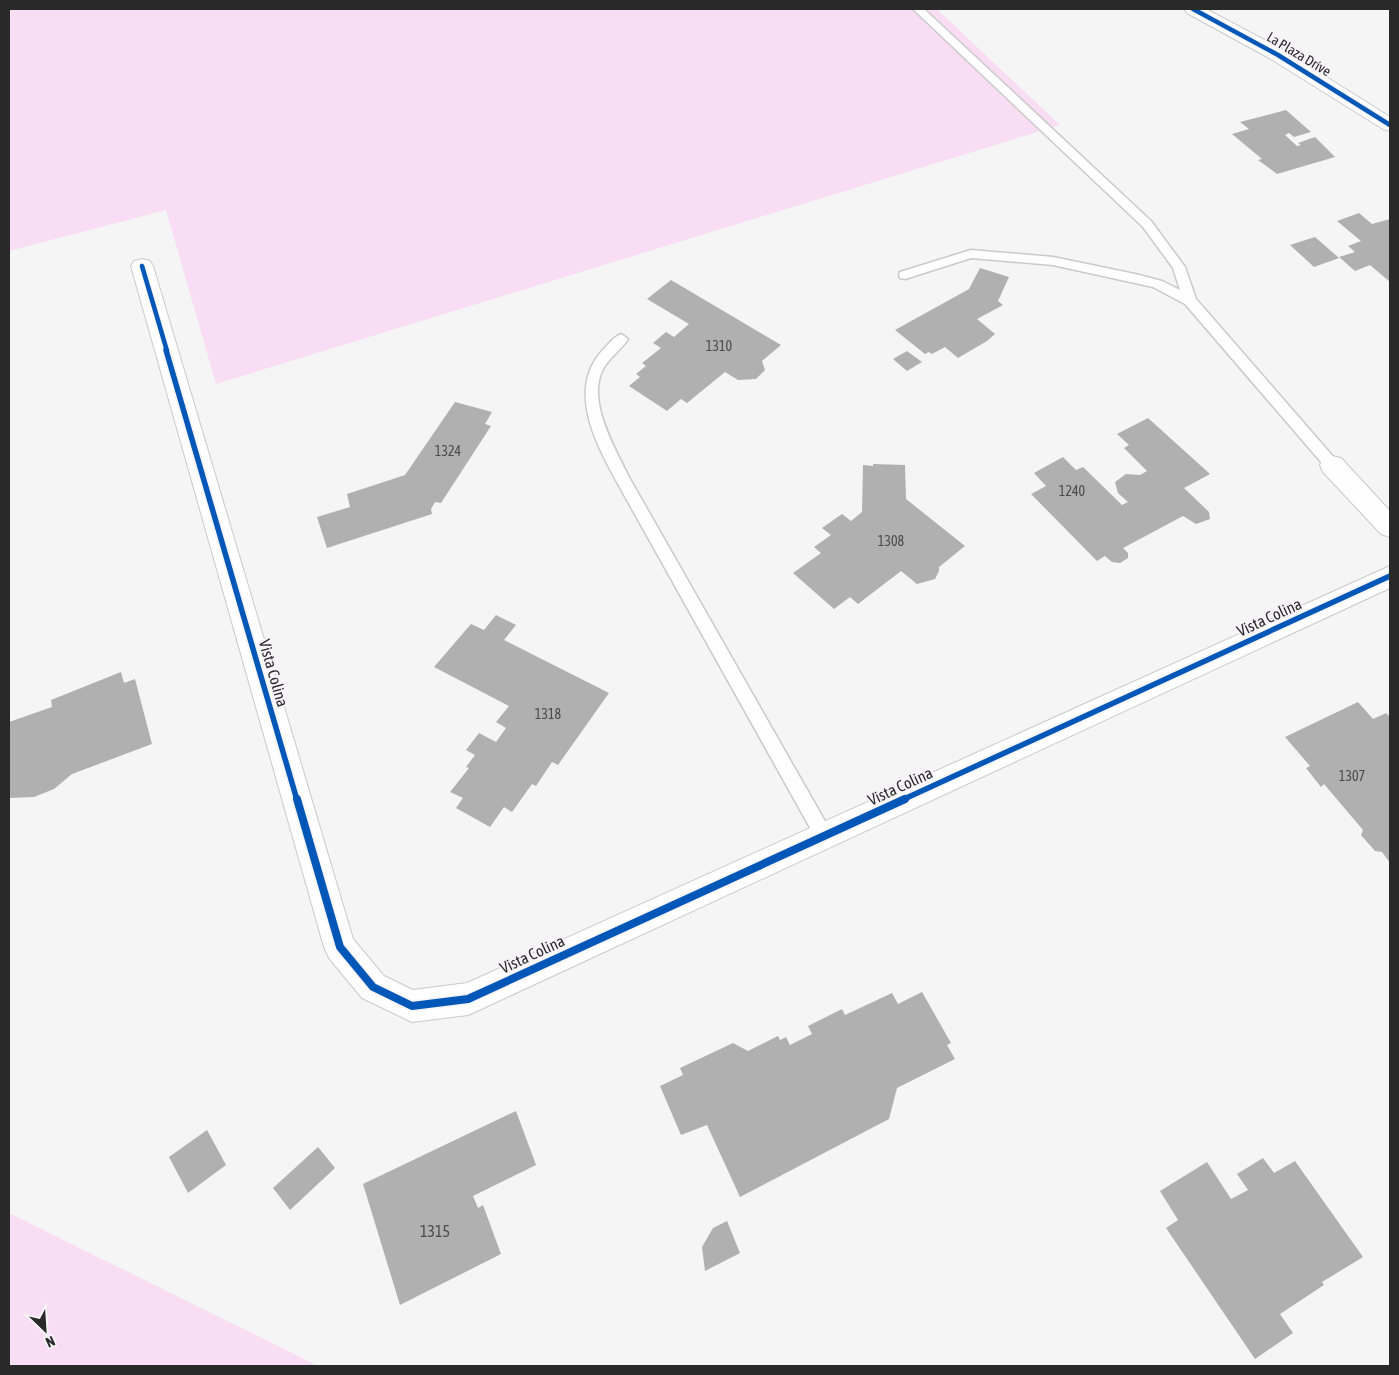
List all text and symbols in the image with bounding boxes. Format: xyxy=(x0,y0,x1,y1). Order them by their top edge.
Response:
street label: La Plaza Drive xyxy=(1264,29,1334,79)
house number: 1310 xyxy=(706,338,733,354)
house number: 1324 xyxy=(435,443,462,459)
house number: 1240 xyxy=(1059,483,1086,499)
house number: 1308 xyxy=(878,533,905,549)
street label: Vista Colina xyxy=(1234,594,1304,640)
street label: Vista Colina xyxy=(256,637,292,709)
house number: 1318 xyxy=(535,706,562,722)
street label: Vista Colina xyxy=(865,763,935,809)
house number: 1307 xyxy=(1339,768,1365,784)
street label: Vista Colina xyxy=(497,931,567,977)
house number: 1315 xyxy=(420,1222,450,1240)
north arrow xyxy=(20,1305,70,1355)
text: N xyxy=(43,1333,58,1351)

